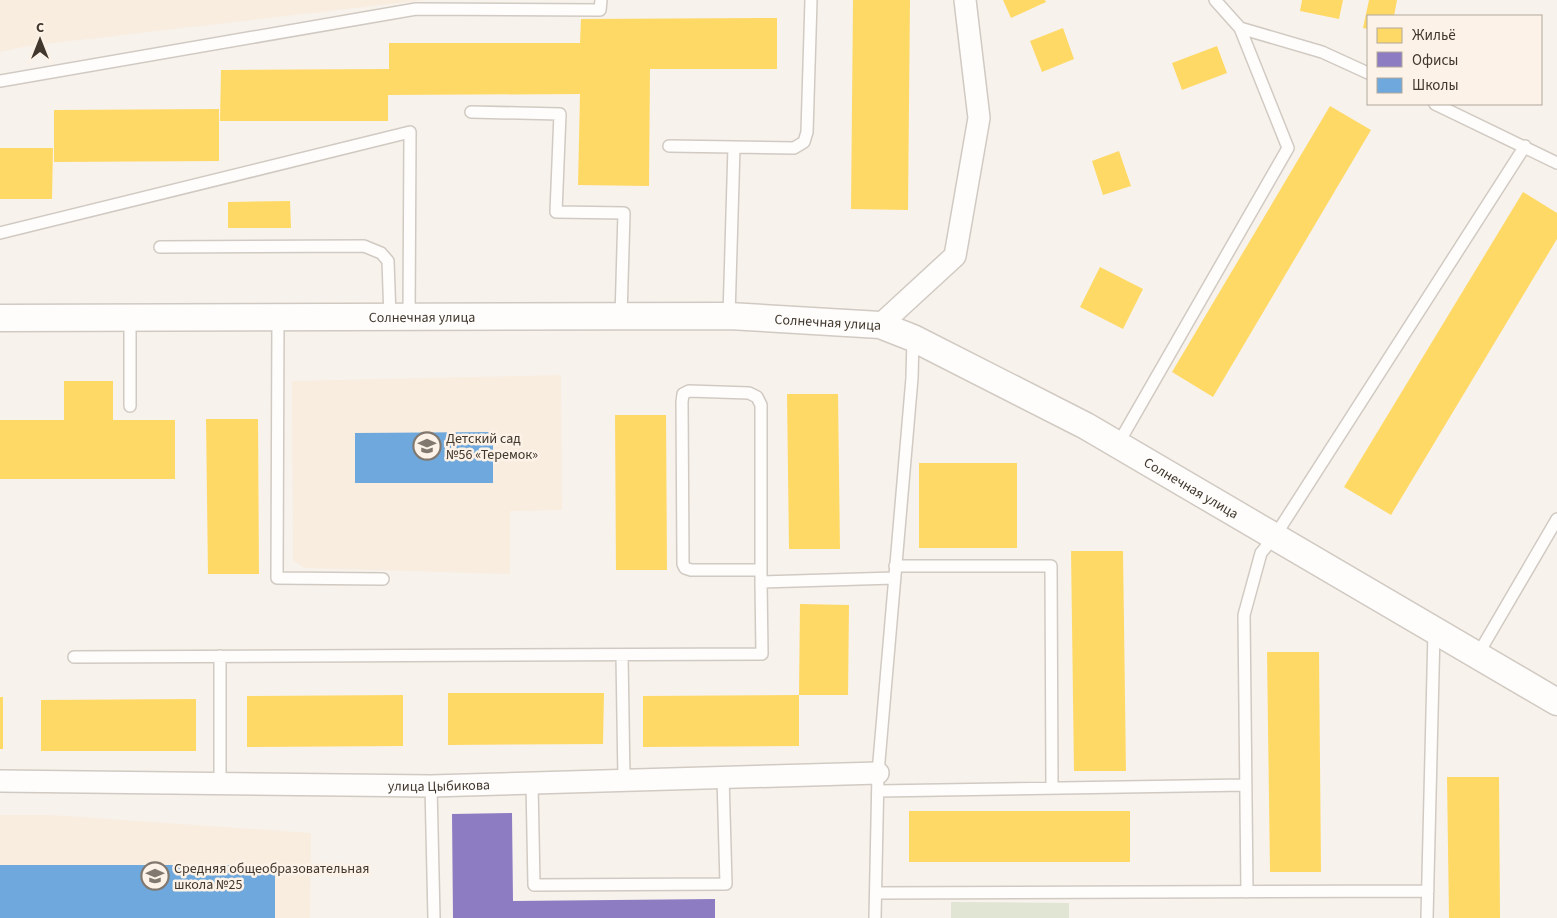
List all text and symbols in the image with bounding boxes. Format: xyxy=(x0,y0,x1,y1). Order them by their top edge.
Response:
north arrow xyxy=(15,15,65,65)
legend xyxy=(1367,15,1542,105)
text: С xyxy=(36,18,44,38)
text: Жильё xyxy=(1412,25,1456,46)
text: Офисы xyxy=(1412,50,1458,71)
text: Школы xyxy=(1412,75,1459,96)
street label: Солнечная улица xyxy=(369,308,475,328)
street label: Солнечная улица xyxy=(774,310,882,336)
place label: Детский сад №56 «Теремок» xyxy=(446,429,538,465)
school or university icon: Детский сад №56 «Теремок» xyxy=(412,431,442,461)
street label: Солнечная улица xyxy=(1140,453,1242,524)
street label: улица Цыбикова xyxy=(388,775,490,797)
place label: Средняя общеобразовательная школа №25 xyxy=(174,859,369,895)
school or university icon: Средняя общеобразовательная школа №25 xyxy=(140,861,170,891)

